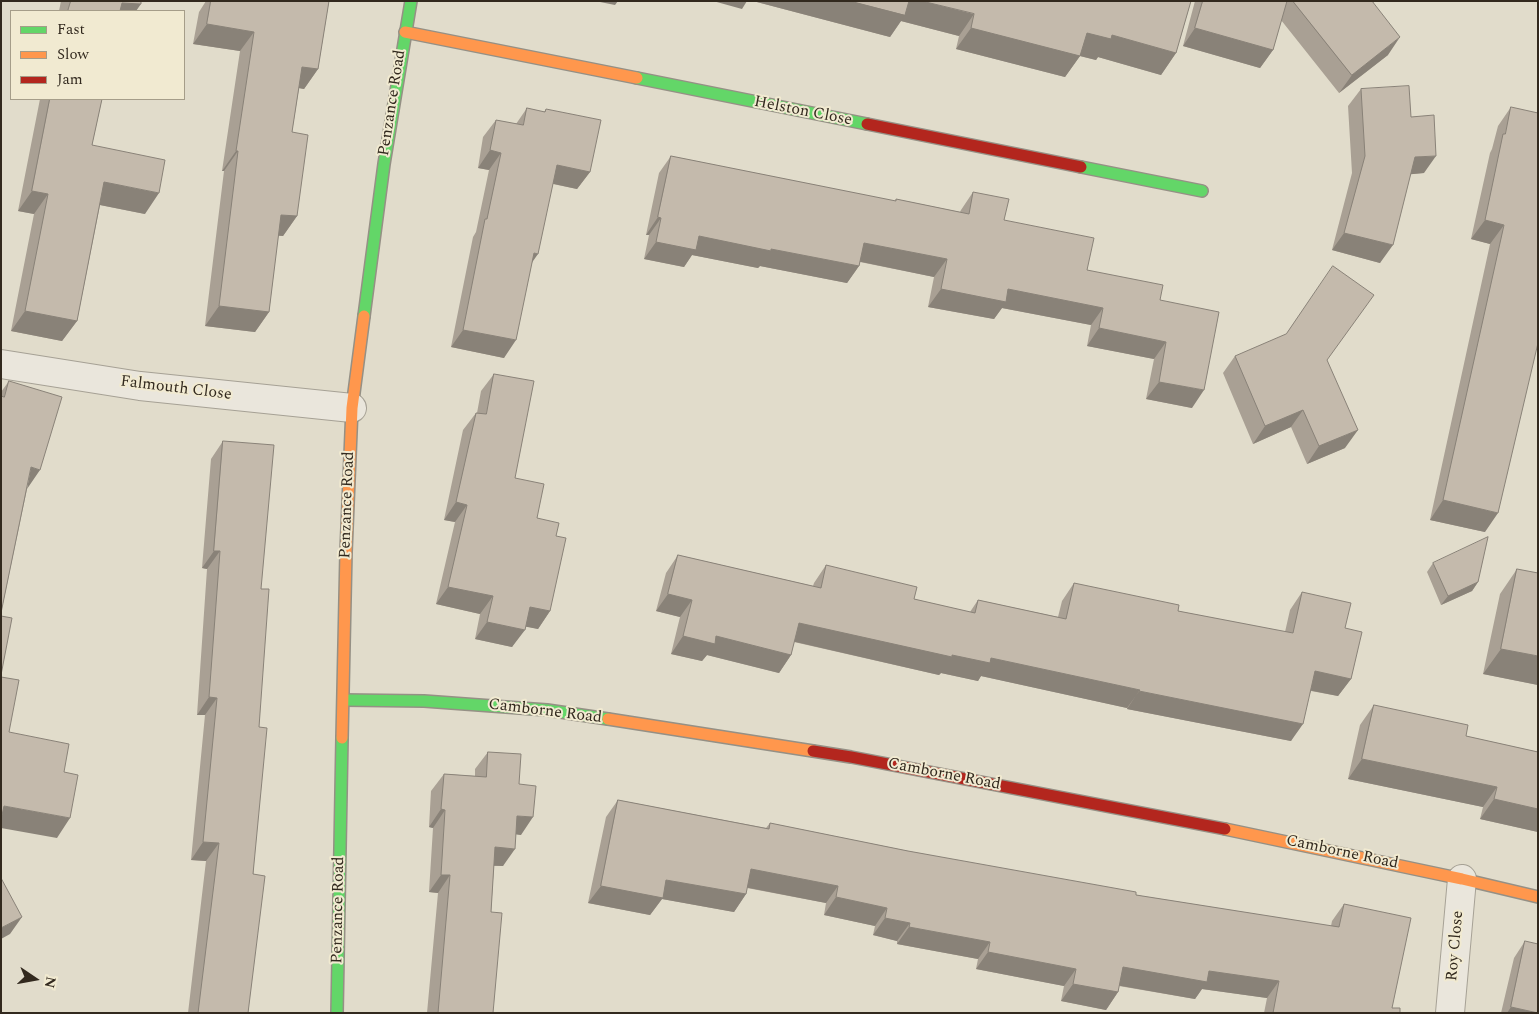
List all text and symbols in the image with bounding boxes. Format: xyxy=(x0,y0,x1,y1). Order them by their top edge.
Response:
legend xyxy=(10,10,185,100)
text: Fast xyxy=(57,18,85,41)
text: Slow xyxy=(57,43,89,66)
street label: Penzance Road xyxy=(375,49,411,157)
text: Jam xyxy=(57,68,83,91)
street label: Helston Close xyxy=(752,93,854,131)
street label: Falmouth Close xyxy=(119,373,233,405)
street label: Penzance Road xyxy=(337,451,359,559)
street label: Camborne Road xyxy=(487,696,603,728)
street label: Camborne Road xyxy=(886,755,1002,795)
street label: Camborne Road xyxy=(1284,832,1400,874)
street label: Penzance Road xyxy=(328,856,350,964)
street label: Roy Close xyxy=(1443,910,1469,982)
north arrow xyxy=(10,954,60,1004)
text: N xyxy=(39,974,62,990)

